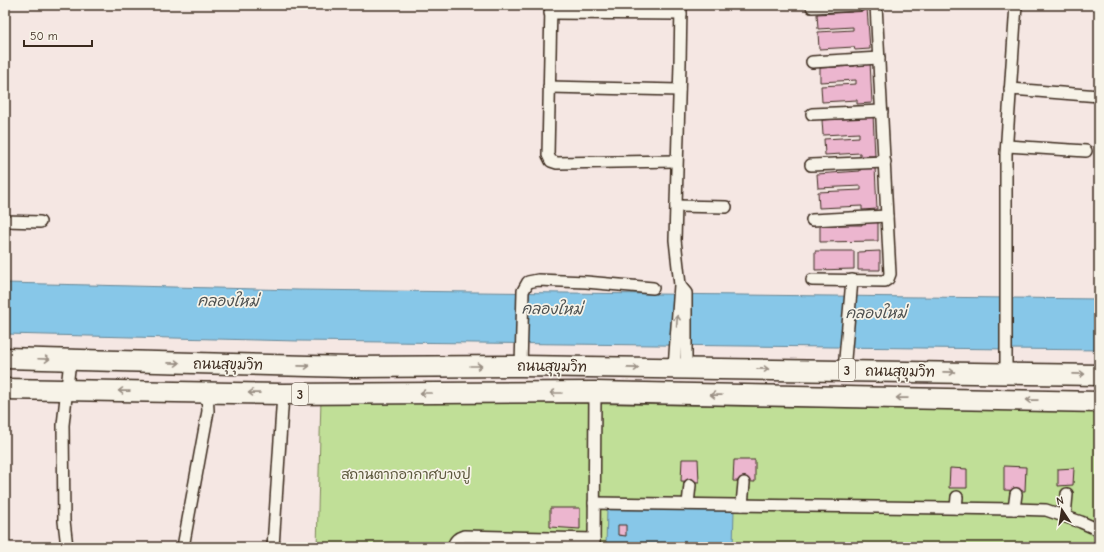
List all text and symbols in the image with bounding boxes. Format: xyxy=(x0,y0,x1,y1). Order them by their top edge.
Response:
scale bar xyxy=(24,22,92,48)
text: 50 m xyxy=(30,29,58,43)
water label: คลองใหม่ xyxy=(197,290,262,311)
water label: คลองใหม่ xyxy=(521,298,586,319)
water label: คลองใหม่ xyxy=(846,303,910,322)
one-way arrow xyxy=(673,315,680,328)
one-way arrow xyxy=(37,355,50,363)
street label: ถนนสุขุมวิท xyxy=(193,355,263,375)
street label: ถนนสุขุมวิท xyxy=(517,357,587,377)
one-way arrow xyxy=(167,359,180,366)
road number: 3 xyxy=(839,359,855,381)
one-way arrow xyxy=(297,362,310,370)
one-way arrow xyxy=(469,362,482,370)
street label: ถนนสุขุมวิท xyxy=(865,362,935,382)
one-way arrow xyxy=(626,364,639,372)
one-way arrow xyxy=(756,365,769,373)
one-way arrow xyxy=(942,368,955,376)
one-way arrow xyxy=(1072,370,1085,378)
road number: 3 xyxy=(292,383,308,405)
one-way arrow xyxy=(118,387,131,395)
one-way arrow xyxy=(420,389,433,397)
one-way arrow xyxy=(550,389,563,397)
one-way arrow xyxy=(248,390,261,397)
one-way arrow xyxy=(710,391,723,399)
one-way arrow xyxy=(896,394,909,402)
one-way arrow xyxy=(1026,397,1039,404)
park label: สถานตากอากาศบางปู xyxy=(341,466,471,484)
north arrow xyxy=(1042,490,1082,530)
text: N xyxy=(1055,494,1065,508)

